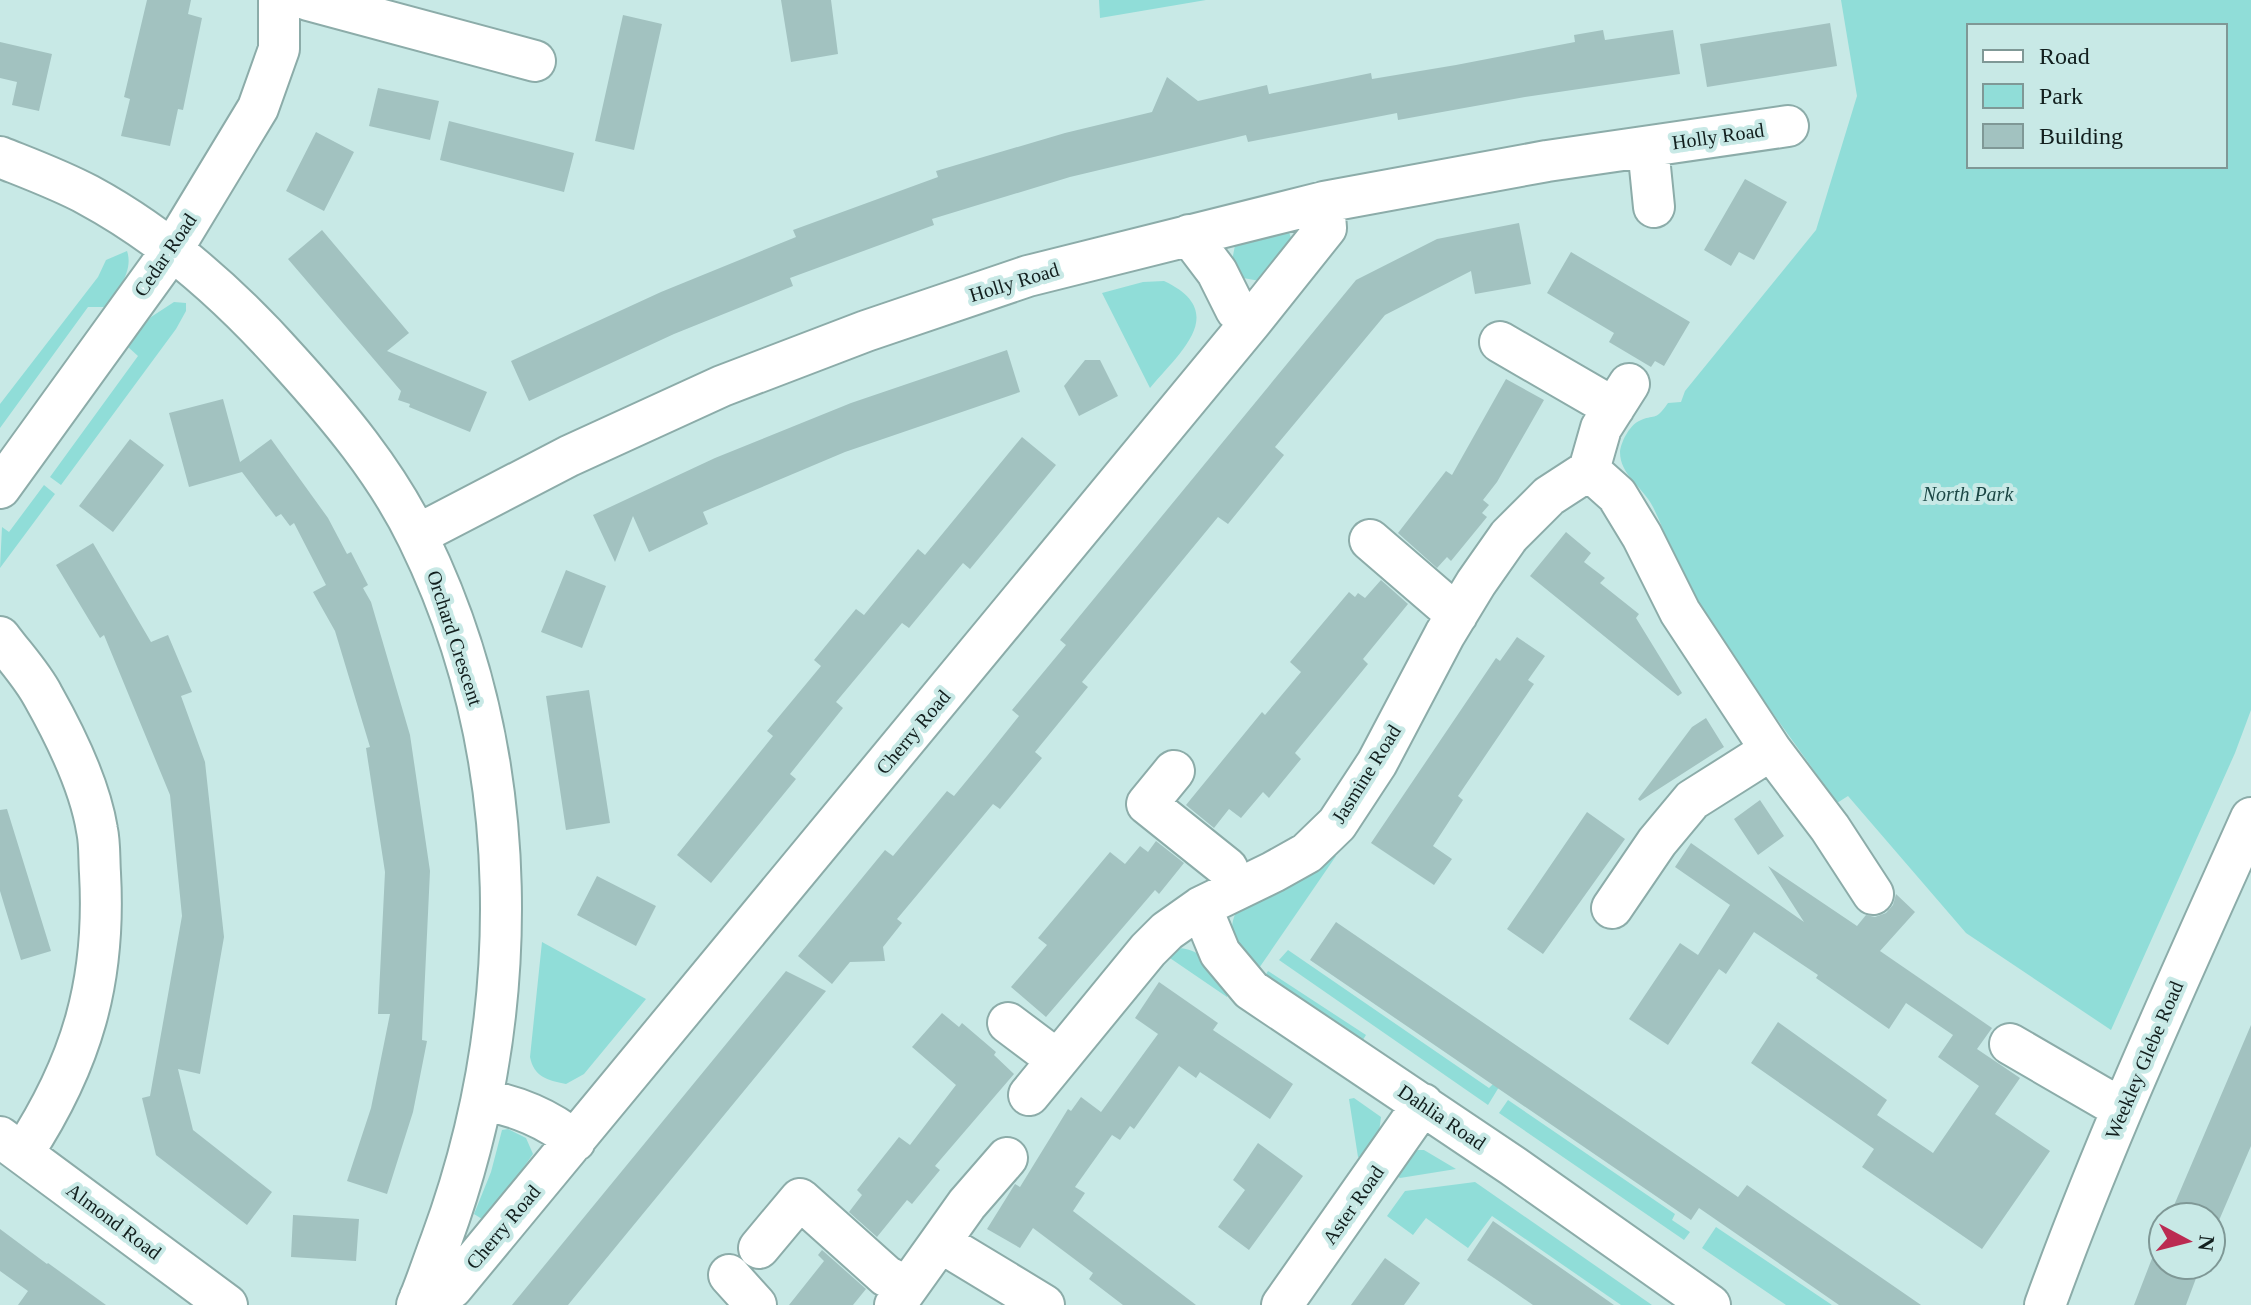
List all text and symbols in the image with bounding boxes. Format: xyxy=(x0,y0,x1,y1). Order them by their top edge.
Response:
legend xyxy=(1967,24,2227,168)
text: Road xyxy=(2039,43,2090,69)
text: Park xyxy=(2039,83,2083,109)
street label: Holly Road xyxy=(1671,119,1766,154)
text: Building xyxy=(2039,123,2123,149)
street label: Cedar Road xyxy=(129,209,201,301)
street label: Holly Road xyxy=(966,258,1062,307)
park label: North Park xyxy=(1922,483,2014,505)
street label: Orchard Crescent xyxy=(423,568,487,709)
street label: Cherry Road xyxy=(872,686,955,779)
street label: Jasmine Road xyxy=(1327,721,1405,827)
street label: Weekley Glebe Road xyxy=(2101,978,2188,1143)
street label: Dahlia Road xyxy=(1394,1080,1490,1154)
street label: Aster Road xyxy=(1318,1162,1388,1248)
street label: Almond Road xyxy=(62,1178,166,1264)
street label: Cherry Road xyxy=(462,1181,545,1274)
north arrow xyxy=(2147,1201,2227,1281)
text: N xyxy=(2193,1234,2220,1253)

